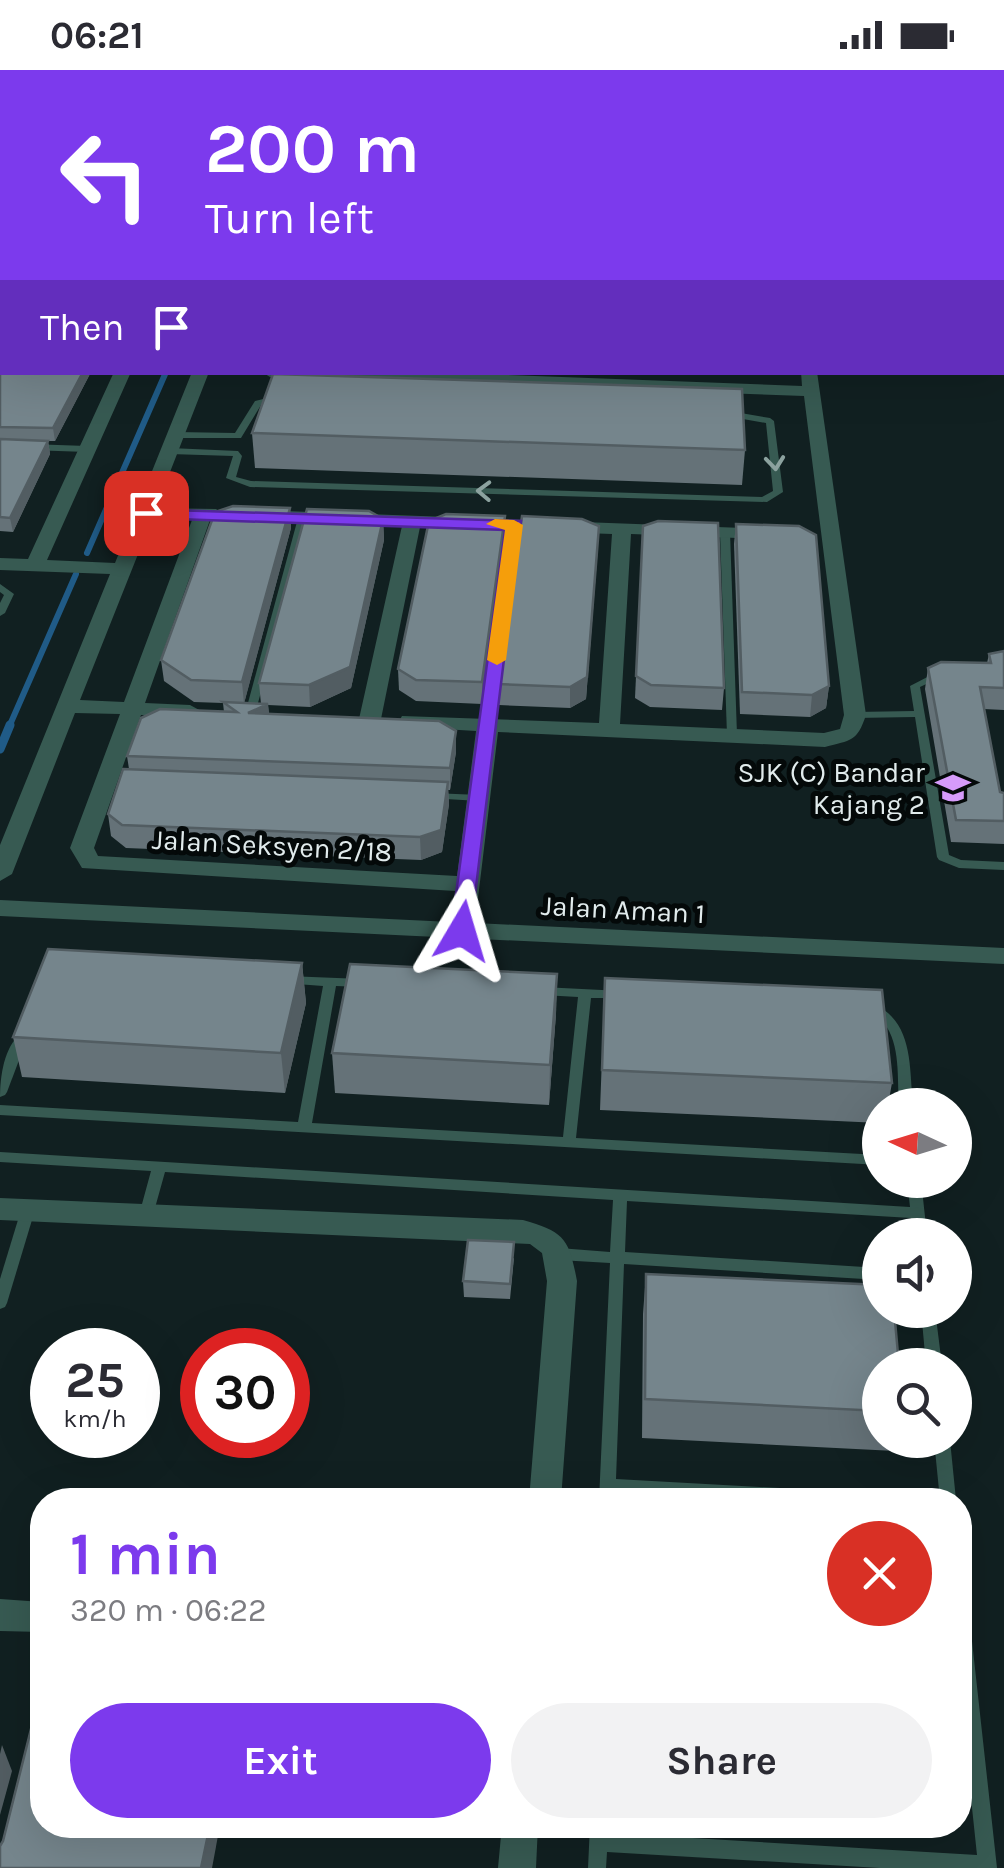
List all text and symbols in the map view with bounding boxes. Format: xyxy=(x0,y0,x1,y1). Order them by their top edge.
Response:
text: 06:21 xyxy=(50,13,144,58)
text: 200 m xyxy=(205,108,420,190)
icon: left xyxy=(40,110,170,240)
text: Turn left xyxy=(205,192,374,244)
icon: arrive xyxy=(144,300,199,355)
text: Then xyxy=(40,305,124,350)
one-way arrow xyxy=(764,456,785,472)
pin xyxy=(104,471,189,556)
one-way arrow xyxy=(475,481,491,502)
icon: arrive xyxy=(119,486,174,541)
place label: SJK (C) Bandar Kajang 2 xyxy=(738,756,926,821)
school or university icon: SJK (C) Bandar Kajang 2 xyxy=(934,769,972,807)
street label: Jalan Seksyen 2/18 xyxy=(151,823,393,868)
position arrow xyxy=(410,879,514,983)
street label: Jalan Aman 1 xyxy=(540,889,706,930)
north arrow xyxy=(862,1088,972,1198)
map controls xyxy=(862,1088,972,1458)
button: sound xyxy=(862,1218,972,1328)
speed limit sign: 30 xyxy=(180,1328,310,1458)
button: search xyxy=(862,1348,972,1458)
text: 25 xyxy=(65,1351,125,1410)
text: km/h xyxy=(63,1404,127,1433)
text: 1 min xyxy=(70,1519,221,1589)
button: close xyxy=(827,1521,932,1626)
text: 320 m · 06:22 xyxy=(70,1592,267,1629)
button: Exit xyxy=(70,1703,491,1818)
button: Share xyxy=(511,1703,932,1818)

